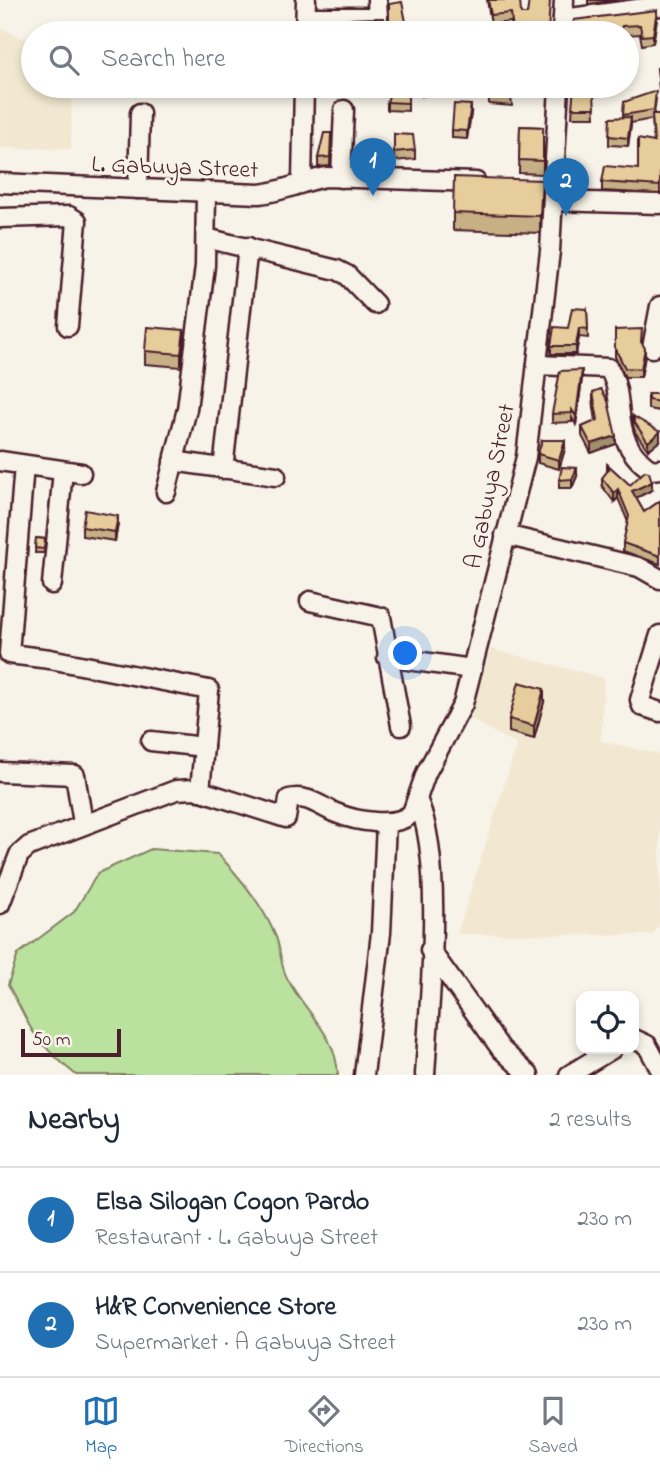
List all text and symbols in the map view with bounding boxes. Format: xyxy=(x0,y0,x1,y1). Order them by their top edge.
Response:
search box xyxy=(21,21,639,98)
icon: search xyxy=(45,41,83,79)
text: Search here xyxy=(101,41,226,79)
pin: 1 xyxy=(350,138,396,196)
street label: L. Gabuya Street xyxy=(91,148,259,190)
pin: 2 xyxy=(543,158,589,216)
street label: A Gabuya Street xyxy=(457,401,527,572)
your location xyxy=(388,636,422,670)
map controls xyxy=(576,991,639,1054)
button: locate xyxy=(576,991,639,1054)
scale bar xyxy=(21,1026,121,1058)
text: 50 m xyxy=(32,1027,71,1054)
text: Nearby xyxy=(28,1099,120,1143)
text: 2 results xyxy=(549,1104,632,1137)
text: Elsa Silogan Cogon Pardo xyxy=(95,1184,369,1222)
text: 1 xyxy=(47,1203,55,1236)
text: 230 m xyxy=(578,1203,632,1236)
text: Restaurant · L. Gabuya Street xyxy=(95,1222,378,1255)
text: H&R Convenience Store xyxy=(95,1289,336,1327)
text: 2 xyxy=(45,1308,57,1341)
text: 230 m xyxy=(578,1308,632,1341)
text: Supermarket · A Gabuya Street xyxy=(95,1327,396,1360)
tab: Map xyxy=(82,1392,120,1461)
tab: Directions xyxy=(285,1392,364,1461)
tab: Saved xyxy=(528,1392,578,1461)

